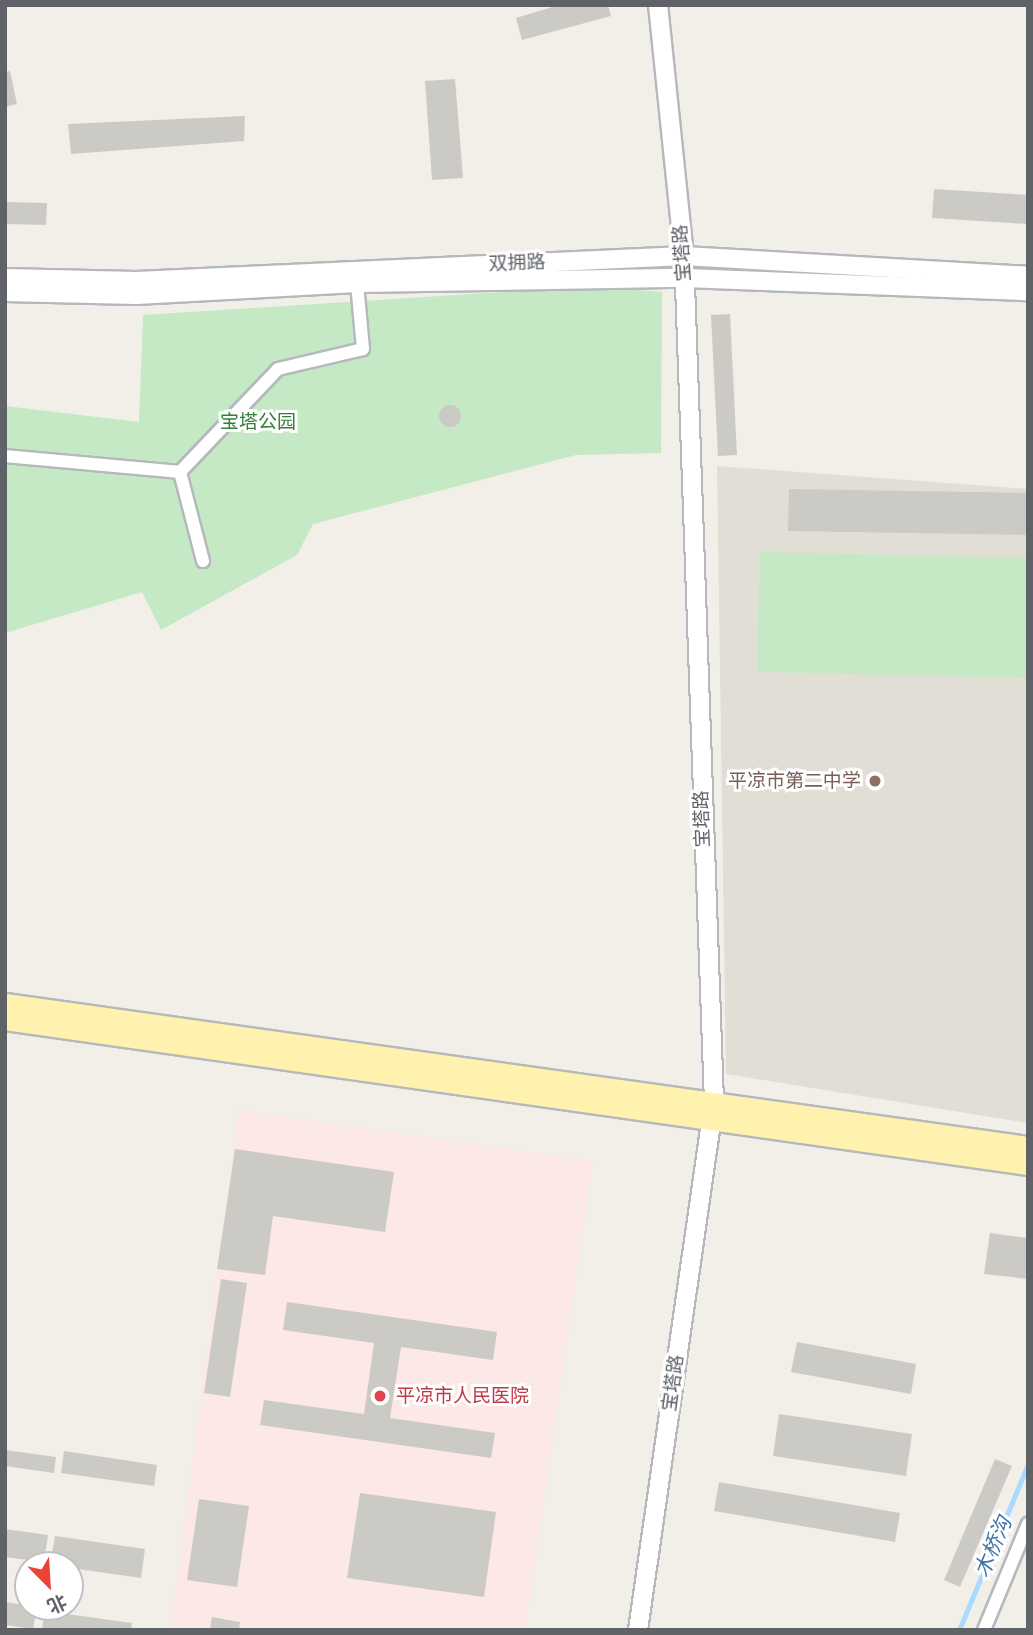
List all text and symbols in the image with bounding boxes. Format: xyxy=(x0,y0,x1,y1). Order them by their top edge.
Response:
street label: 宝塔路 xyxy=(669,224,695,282)
street label: 双拥路 xyxy=(488,251,546,275)
park label: 宝塔公园 xyxy=(220,411,296,433)
place label: 平凉市第二中学 xyxy=(728,770,861,792)
marker: 平凉市第二中学 xyxy=(867,773,883,789)
street label: 宝塔路 xyxy=(690,790,714,848)
street label: 宝塔路 xyxy=(658,1353,688,1413)
place label: 平凉市人民医院 xyxy=(396,1385,529,1407)
marker: 平凉市人民医院 xyxy=(370,1386,390,1406)
water label: 木桥沟 xyxy=(969,1513,1017,1581)
north arrow xyxy=(14,1551,84,1621)
text: 北 xyxy=(44,1589,70,1618)

